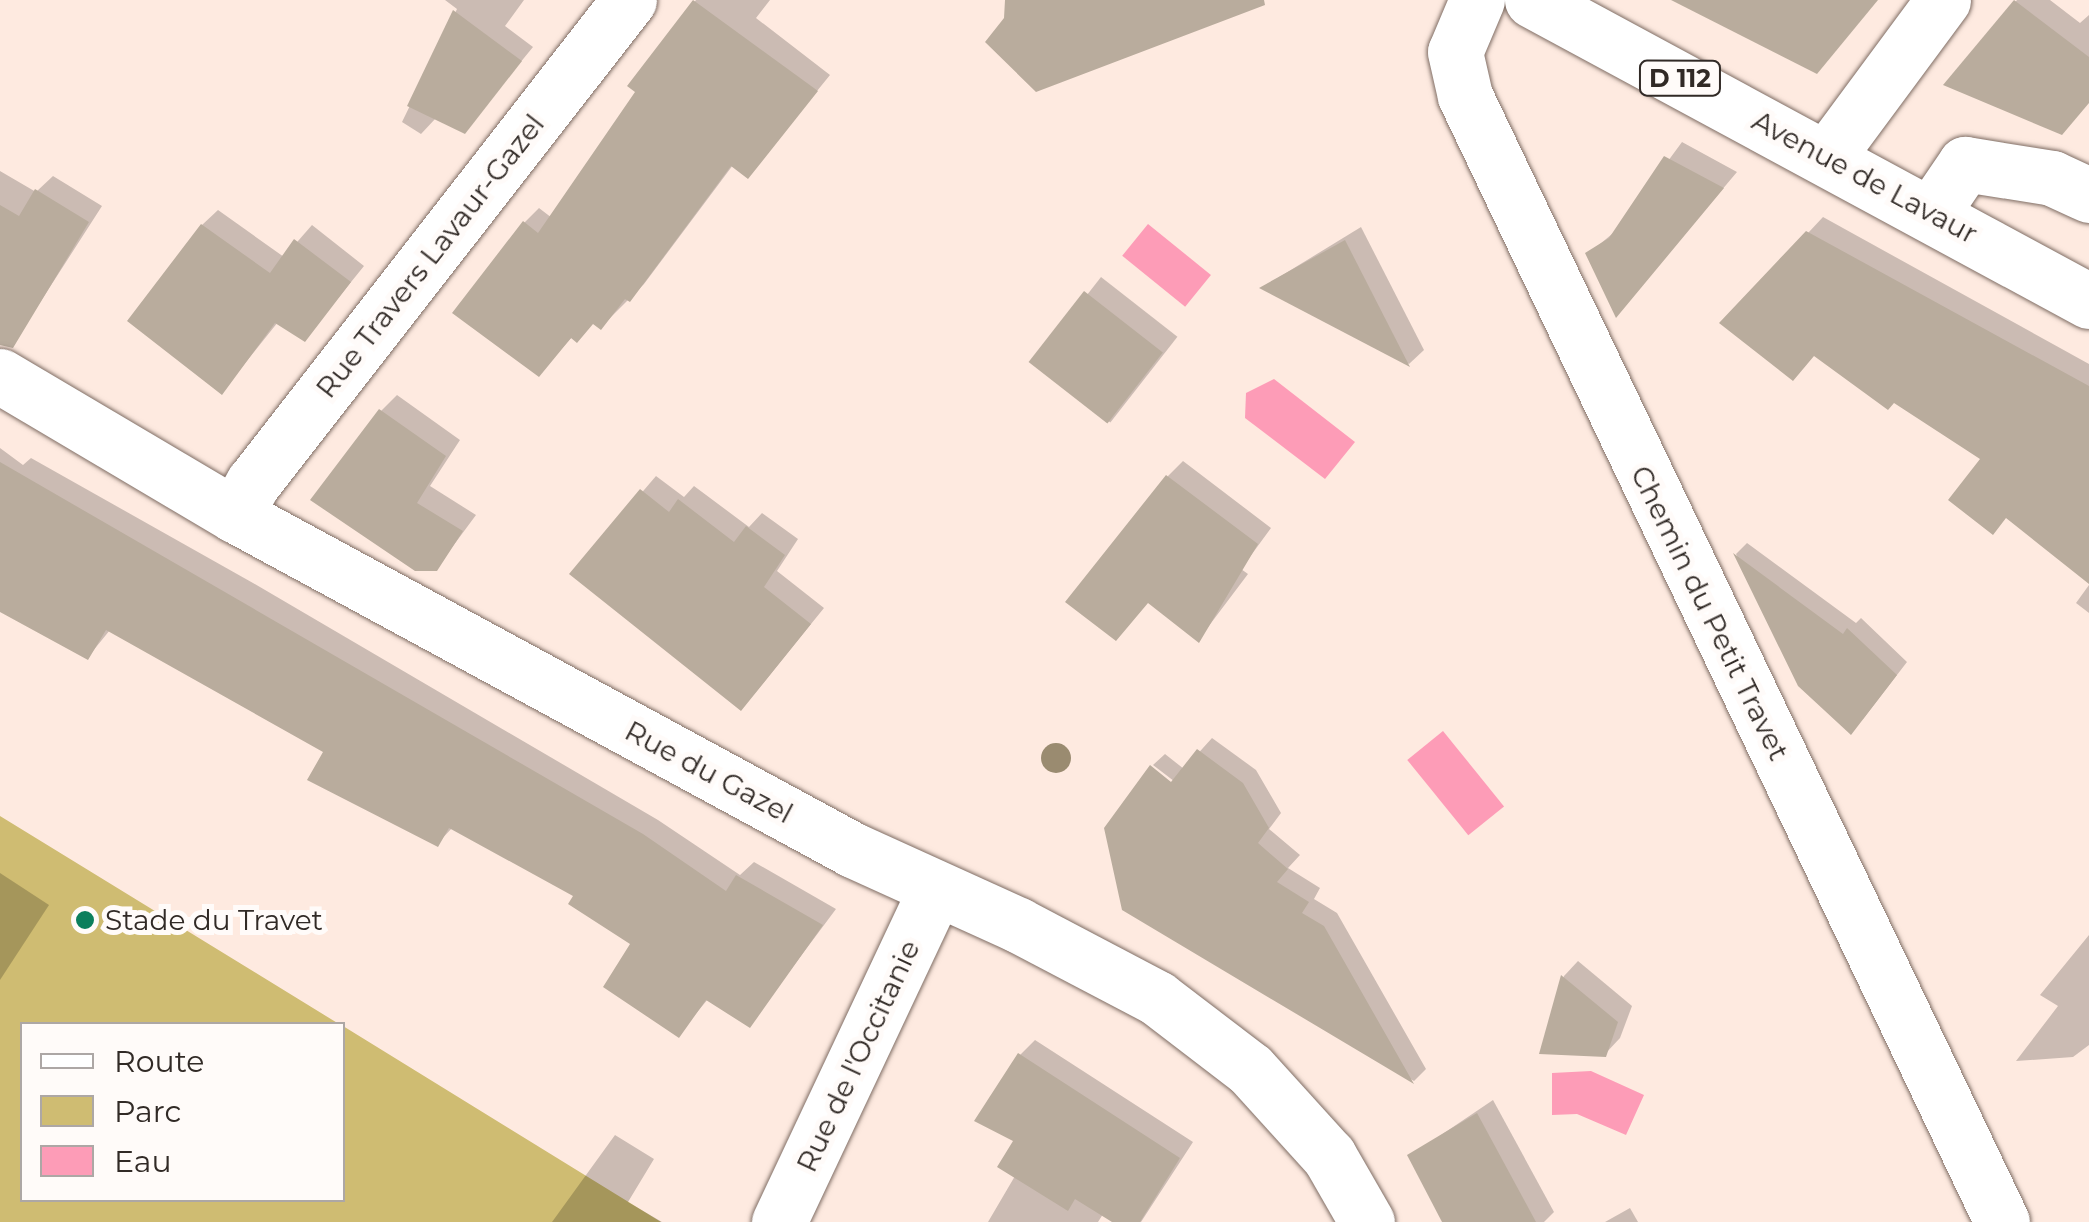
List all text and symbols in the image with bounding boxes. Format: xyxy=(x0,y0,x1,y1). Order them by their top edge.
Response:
road number: D 112 xyxy=(1638,58,1722,98)
street label: Avenue de Lavaur xyxy=(1747,103,1983,251)
street label: Rue Travers Lavaur-Gazel xyxy=(309,108,551,404)
street label: Chemin du Petit Travet xyxy=(1624,460,1796,766)
street label: Rue du Gazel xyxy=(619,714,799,830)
place label: Stade du Travet xyxy=(105,903,323,937)
marker: Stade du Travet xyxy=(74,909,96,931)
street label: Rue de l'Occitanie xyxy=(790,935,926,1177)
legend xyxy=(20,1022,345,1202)
text: Route xyxy=(114,1043,204,1080)
text: Parc xyxy=(114,1093,181,1130)
text: Eau xyxy=(114,1143,172,1180)

